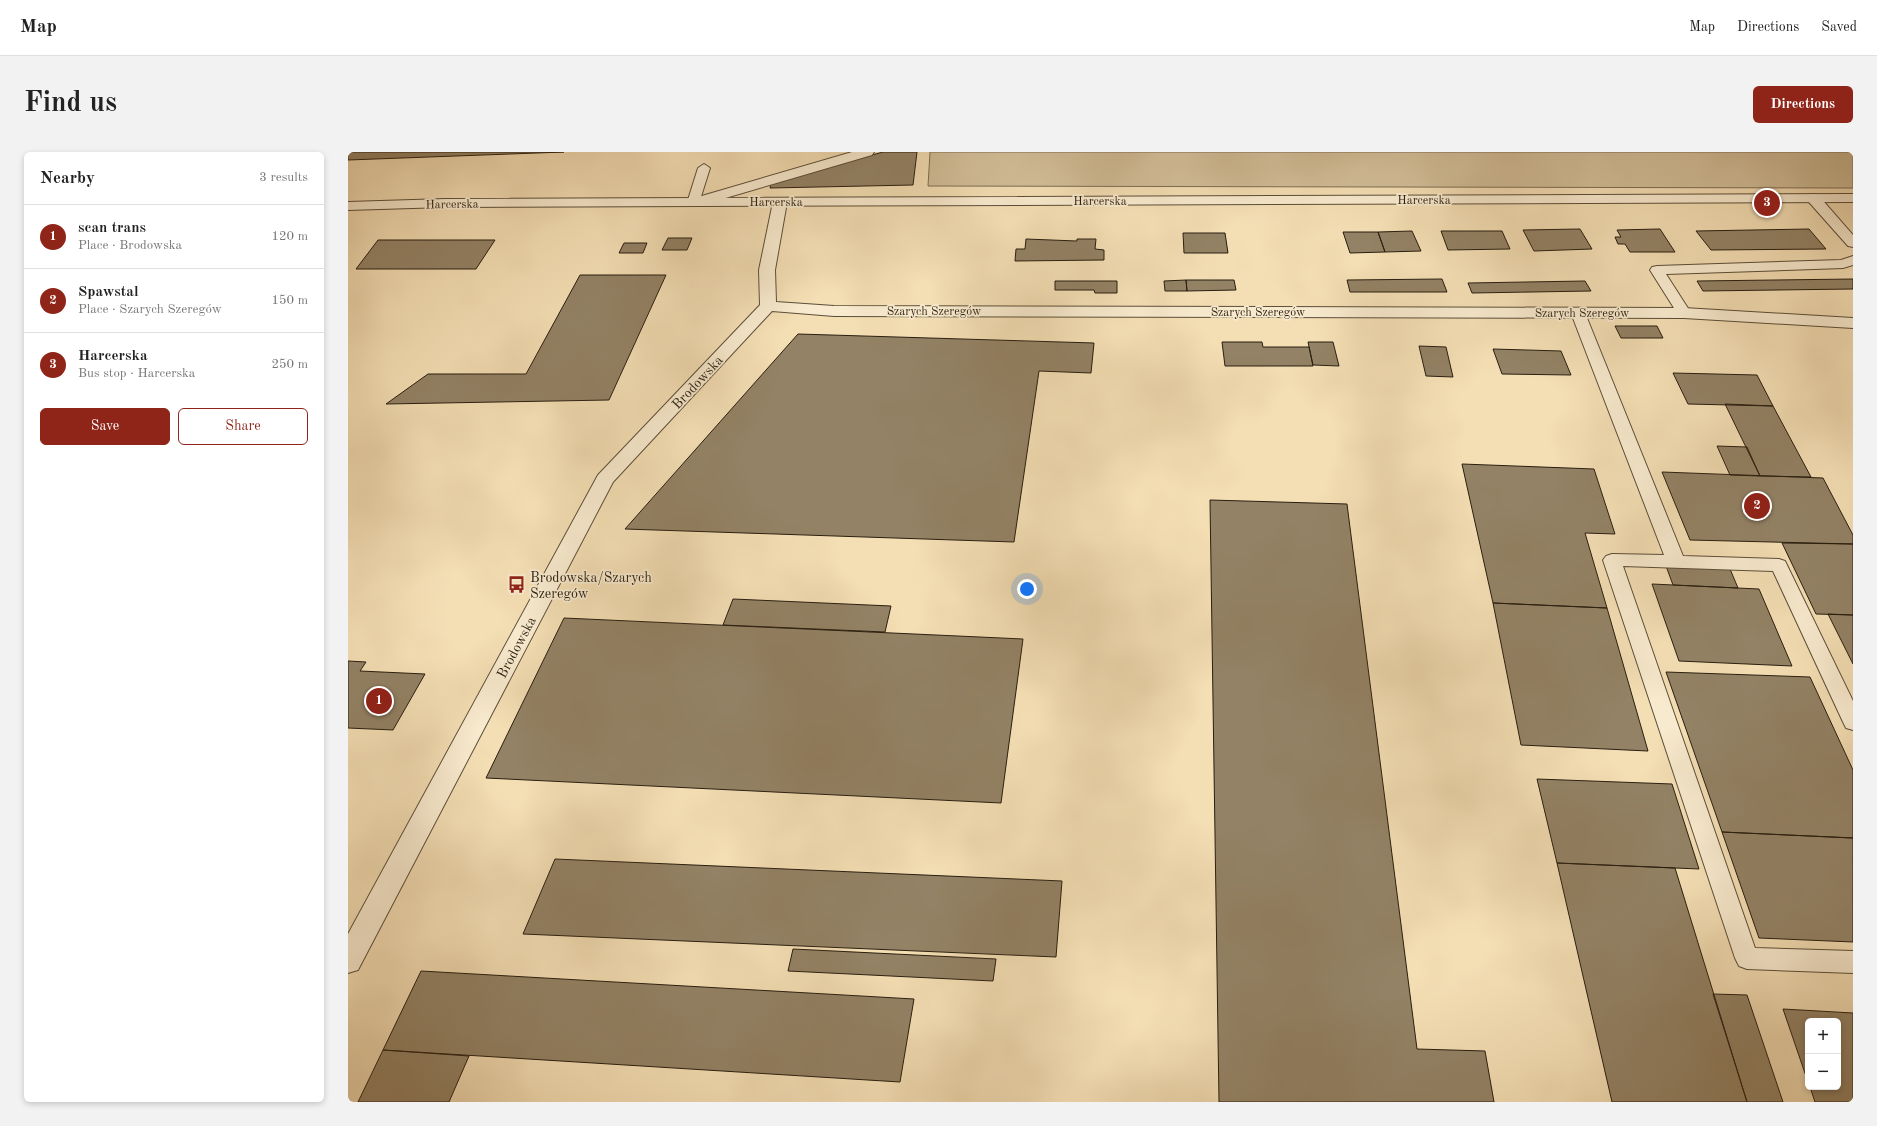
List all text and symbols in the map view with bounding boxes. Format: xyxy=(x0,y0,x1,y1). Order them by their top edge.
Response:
text: Map xyxy=(20,18,57,37)
text: Map xyxy=(1689,20,1715,34)
text: Directions xyxy=(1737,20,1799,34)
text: Saved xyxy=(1821,20,1857,34)
button: Directions xyxy=(1753,86,1853,123)
text: Find us xyxy=(24,90,117,118)
text: Nearby xyxy=(40,170,95,187)
text: 3 results xyxy=(259,171,308,184)
pin: 3 xyxy=(1754,188,1780,218)
street label: Harcerska xyxy=(1397,195,1451,207)
street label: Harcerska xyxy=(1073,196,1127,208)
street label: Harcerska xyxy=(749,197,803,209)
street label: Harcerska xyxy=(425,199,479,211)
text: scan trans xyxy=(78,221,146,236)
text: 1 xyxy=(49,230,57,243)
text: 120 m xyxy=(271,230,308,243)
text: Place · Brodowska xyxy=(78,239,182,252)
text: Spawstal xyxy=(78,285,139,300)
text: 2 xyxy=(49,294,57,307)
text: 150 m xyxy=(271,294,308,307)
text: Place · Szarych Szeregów xyxy=(78,303,222,316)
street label: Szarych Szeregów xyxy=(887,306,982,318)
street label: Szarych Szeregów xyxy=(1211,307,1306,319)
street label: Szarych Szeregów xyxy=(1535,308,1630,320)
text: Harcerska xyxy=(78,349,148,364)
street label: Brodowska xyxy=(670,353,726,412)
text: 3 xyxy=(49,358,57,371)
text: 250 m xyxy=(271,358,308,371)
text: Bus stop · Harcerska xyxy=(78,367,195,380)
button: Save xyxy=(40,408,170,445)
button: Share xyxy=(178,408,308,445)
pin: 2 xyxy=(1744,491,1770,521)
place label: Brodowska/Szarych Szeregów xyxy=(530,571,652,601)
bus stop icon: Brodowska/Szarych Szeregów xyxy=(507,575,527,595)
your location xyxy=(1017,579,1037,599)
street label: Brodowska xyxy=(495,614,539,681)
pin: 1 xyxy=(366,686,392,716)
map controls xyxy=(1805,1018,1841,1090)
button: + xyxy=(1805,1018,1841,1054)
button: − xyxy=(1805,1054,1841,1090)

